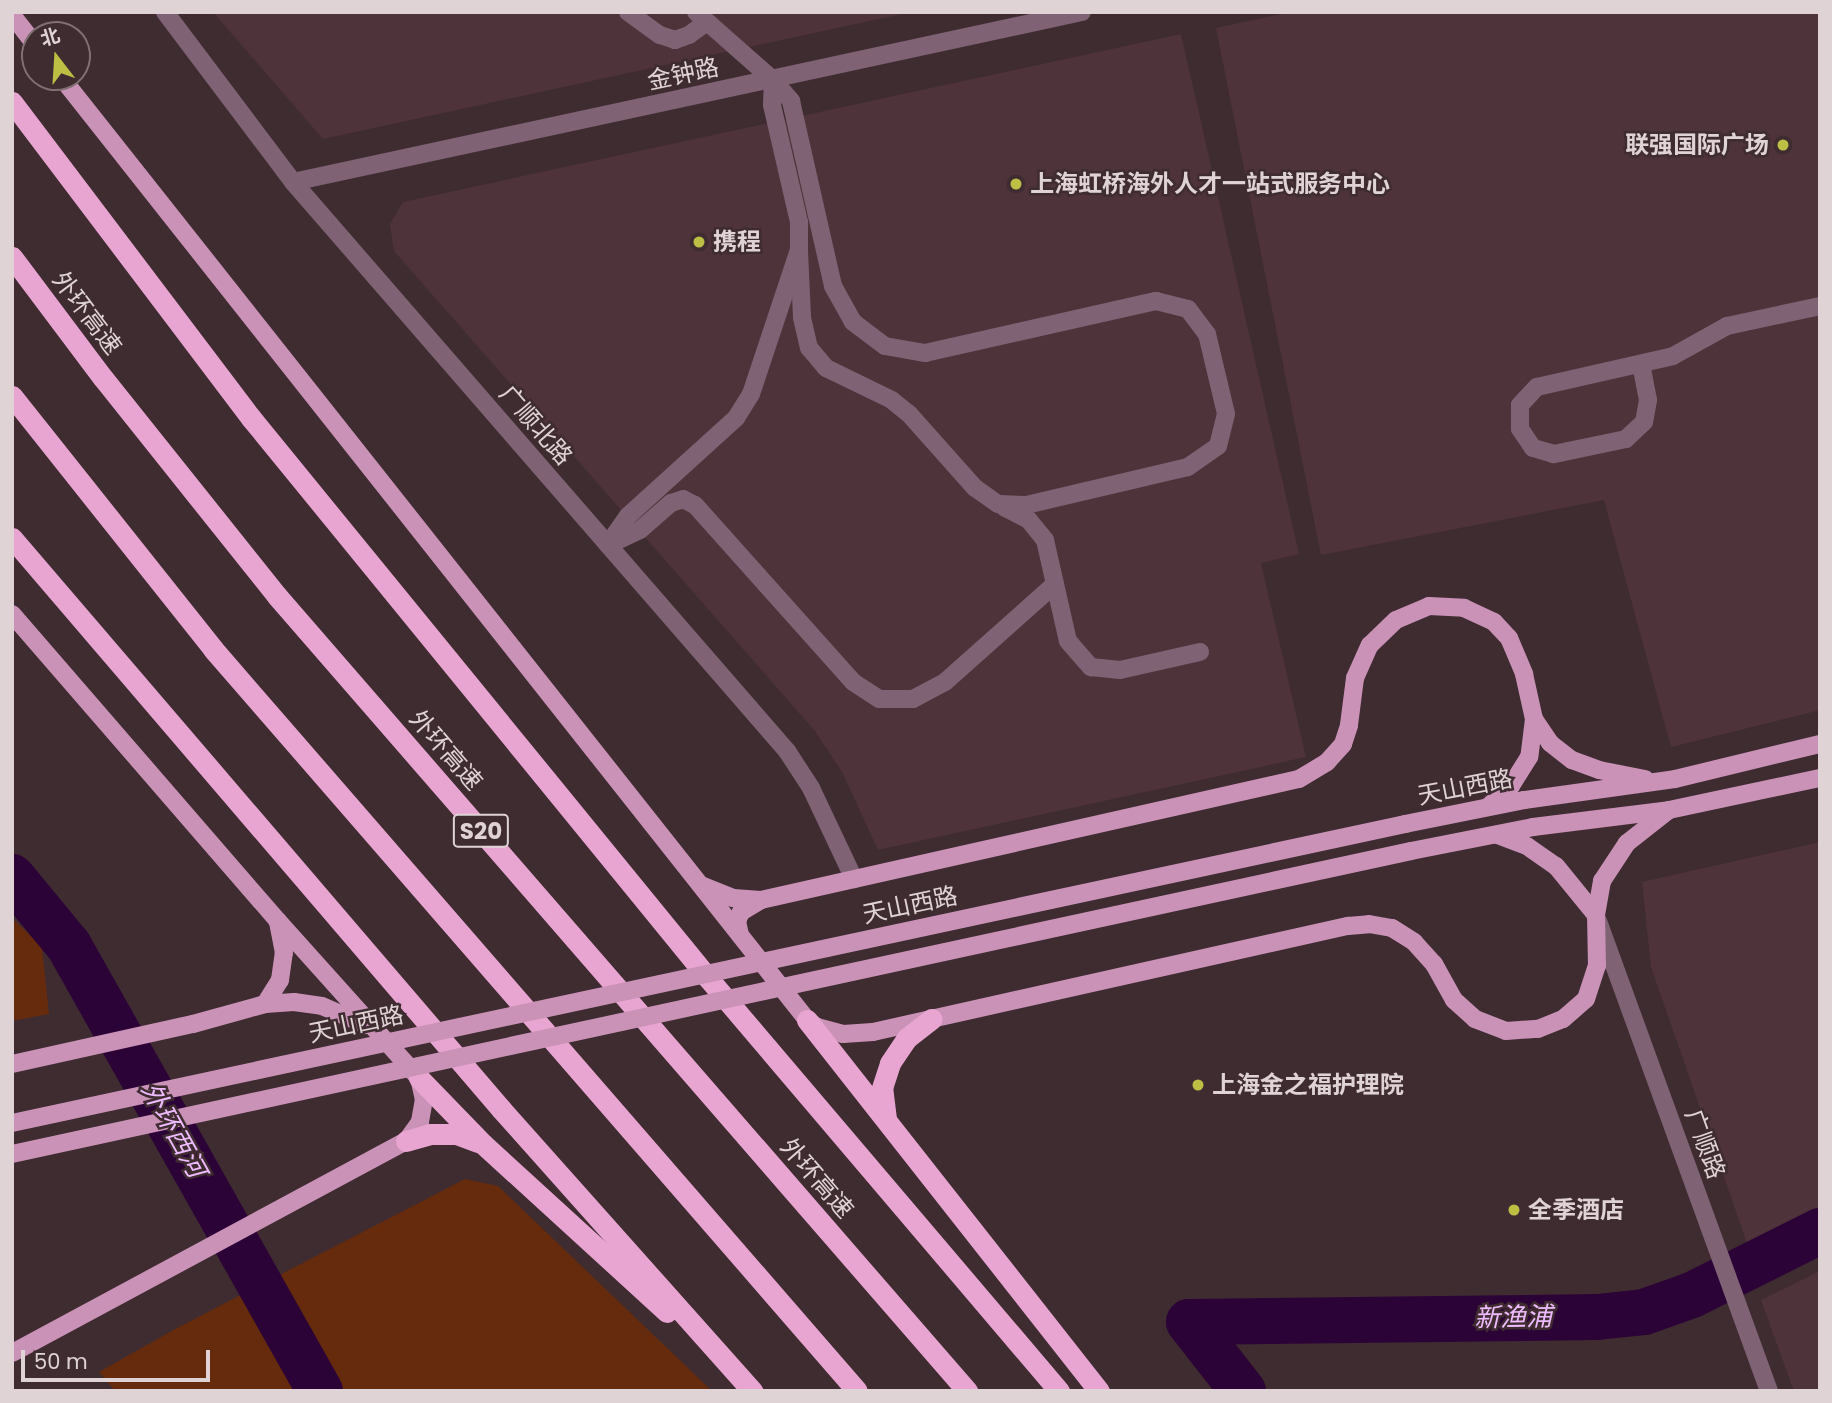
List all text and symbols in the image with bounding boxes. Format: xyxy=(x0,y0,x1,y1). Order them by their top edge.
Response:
north arrow xyxy=(21,21,91,91)
text: 北 xyxy=(37,22,63,53)
street label: 金钟路 xyxy=(645,52,721,96)
place label: 联强国际广场 xyxy=(1625,131,1769,159)
marker: 联强国际广场 xyxy=(1775,137,1791,153)
place label: 上海虹桥海外人才一站式服务中心 xyxy=(1030,170,1390,198)
marker: 上海虹桥海外人才一站式服务中心 xyxy=(1008,176,1024,192)
place label: 携程 xyxy=(713,228,761,256)
marker: 携程 xyxy=(691,234,707,250)
street label: 外环高速 xyxy=(47,266,127,360)
street label: 广顺北路 xyxy=(494,379,578,471)
street label: 外环高速 xyxy=(404,704,488,796)
street label: 天山西路 xyxy=(1415,764,1515,810)
road number: S20 xyxy=(451,811,511,850)
street label: 天山西路 xyxy=(860,881,960,929)
street label: 天山西路 xyxy=(306,1000,406,1048)
place label: 上海金之福护理院 xyxy=(1212,1071,1404,1099)
water label: 外环西河 xyxy=(134,1077,212,1183)
marker: 上海金之福护理院 xyxy=(1190,1077,1206,1093)
street label: 广顺路 xyxy=(1679,1105,1731,1183)
street label: 外环高速 xyxy=(775,1132,859,1224)
place label: 全季酒店 xyxy=(1528,1196,1624,1224)
marker: 全季酒店 xyxy=(1506,1202,1522,1218)
water label: 新渔浦 xyxy=(1474,1302,1552,1334)
scale bar xyxy=(24,1336,214,1380)
text: 50 m xyxy=(34,1347,88,1376)

